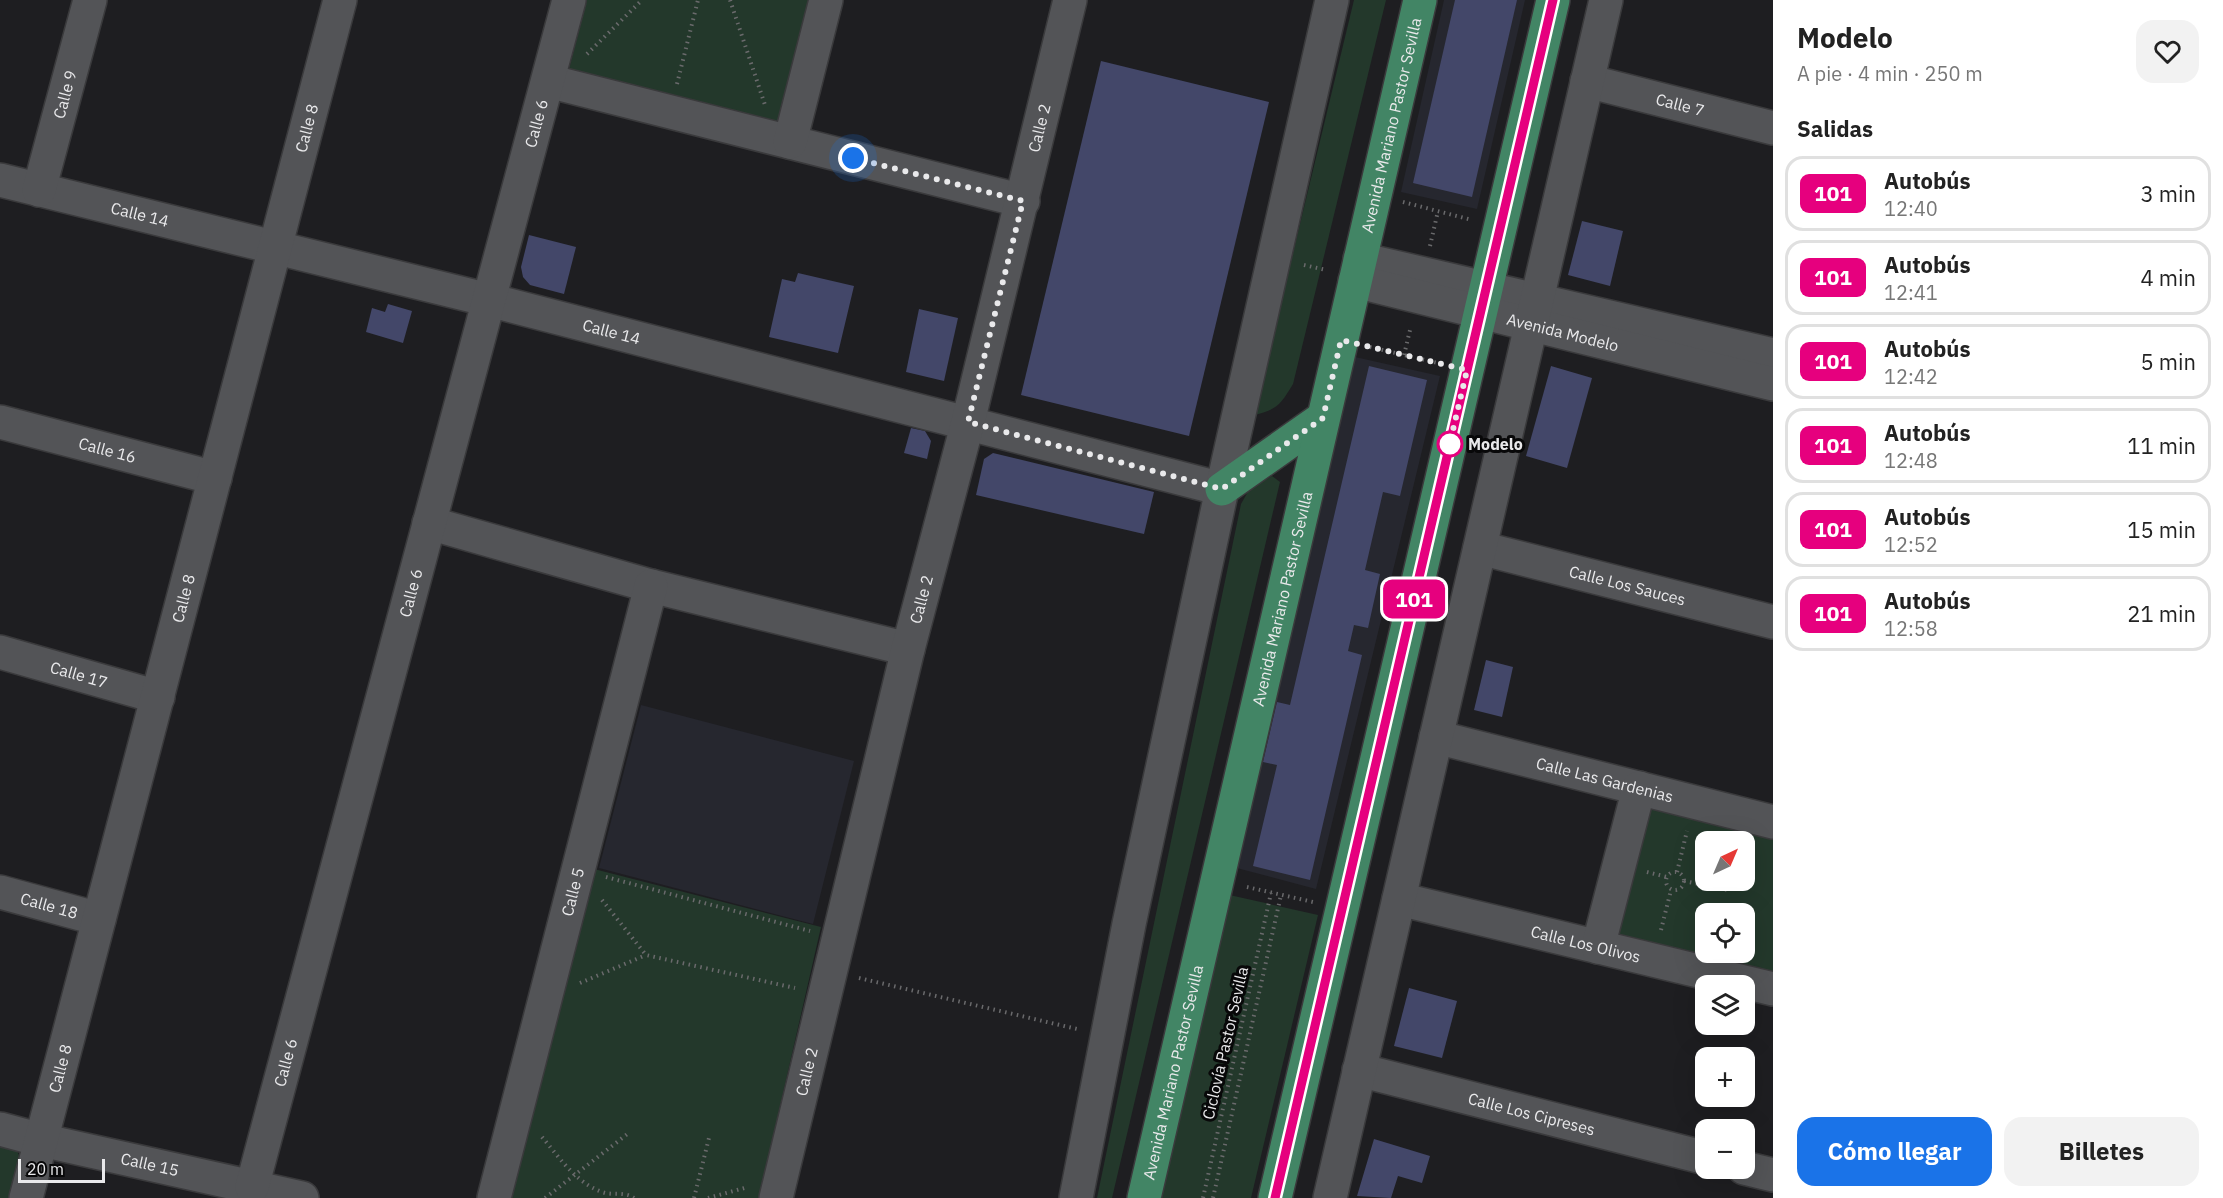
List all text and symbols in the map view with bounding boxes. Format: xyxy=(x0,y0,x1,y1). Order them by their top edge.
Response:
street label: Avenida Mariano Pastor Sevilla xyxy=(1357,15,1426,235)
text: Modelo xyxy=(1797,19,1893,56)
button: heart xyxy=(2136,20,2199,83)
text: A pie · 4 min · 250 m xyxy=(1797,60,1983,87)
street label: Calle 9 xyxy=(49,68,81,121)
street label: Calle 7 xyxy=(1654,89,1706,120)
street label: Calle 6 xyxy=(520,97,552,150)
street label: Calle 8 xyxy=(290,102,322,155)
street label: Calle 2 xyxy=(1024,102,1055,154)
text: Salidas xyxy=(1797,114,1873,143)
your location xyxy=(838,143,868,173)
text: Autobús xyxy=(1884,166,1971,195)
text: 101 xyxy=(1814,179,1852,207)
text: 3 min xyxy=(2140,179,2196,208)
text: 12:40 xyxy=(1884,195,1938,222)
street label: Calle 14 xyxy=(109,198,171,231)
text: Autobús xyxy=(1884,250,1971,279)
text: 101 xyxy=(1814,263,1852,291)
text: 4 min xyxy=(2140,263,2196,292)
text: 12:41 xyxy=(1884,279,1938,306)
street label: Avenida Modelo xyxy=(1505,309,1621,356)
street label: Calle 14 xyxy=(580,315,643,349)
text: Autobús xyxy=(1884,334,1971,363)
text: 101 xyxy=(1814,347,1852,375)
text: 5 min xyxy=(2140,347,2196,376)
text: 12:42 xyxy=(1884,363,1938,390)
text: Autobús xyxy=(1884,418,1971,447)
marker: Modelo xyxy=(1437,431,1463,457)
text: 101 xyxy=(1814,431,1852,459)
text: 11 min xyxy=(2127,431,2196,460)
street label: Calle 16 xyxy=(76,433,138,467)
place label: Modelo xyxy=(1468,434,1523,454)
text: 12:48 xyxy=(1884,447,1938,474)
street label: Avenida Mariano Pastor Sevilla xyxy=(1248,489,1317,708)
text: Autobús xyxy=(1884,502,1971,531)
text: 101 xyxy=(1814,515,1852,543)
text: 15 min xyxy=(2127,515,2196,544)
text: 12:52 xyxy=(1884,531,1938,558)
street label: Calle Los Sauces xyxy=(1567,561,1688,610)
street label: Calle 6 xyxy=(395,566,427,619)
street label: Calle 8 xyxy=(167,572,199,625)
street label: Calle 2 xyxy=(905,573,937,626)
line badge: 101 xyxy=(1380,580,1448,618)
text: 101 xyxy=(1395,585,1433,613)
text: Autobús xyxy=(1884,586,1971,615)
text: 101 xyxy=(1814,599,1852,627)
text: 21 min xyxy=(2127,599,2196,628)
text: 12:58 xyxy=(1884,615,1938,642)
street label: Calle 17 xyxy=(48,657,110,692)
street label: Calle Las Gardenias xyxy=(1534,753,1675,806)
north arrow xyxy=(1695,831,1755,891)
map controls xyxy=(1695,831,1755,1179)
street label: Calle 5 xyxy=(557,866,588,918)
street label: Calle 18 xyxy=(18,888,80,923)
button: locate xyxy=(1695,903,1755,963)
street label: Calle Los Olivos xyxy=(1529,921,1643,967)
street label: Avenida Mariano Pastor Sevilla xyxy=(1139,962,1208,1182)
street label: Ciclovía Pastor Sevilla xyxy=(1198,964,1252,1121)
button: layers xyxy=(1695,975,1755,1035)
street label: Calle 6 xyxy=(269,1036,301,1089)
street label: Calle 8 xyxy=(44,1042,76,1095)
street label: Calle 2 xyxy=(791,1045,822,1098)
button: + xyxy=(1695,1047,1755,1107)
street label: Calle Los Cipreses xyxy=(1466,1088,1597,1139)
button: Cómo llegar xyxy=(1797,1117,1992,1186)
button: Billetes xyxy=(2004,1117,2199,1186)
button: − xyxy=(1695,1119,1755,1179)
street label: Calle 15 xyxy=(119,1148,181,1180)
scale bar xyxy=(18,1156,105,1184)
text: 20 m xyxy=(27,1159,64,1179)

